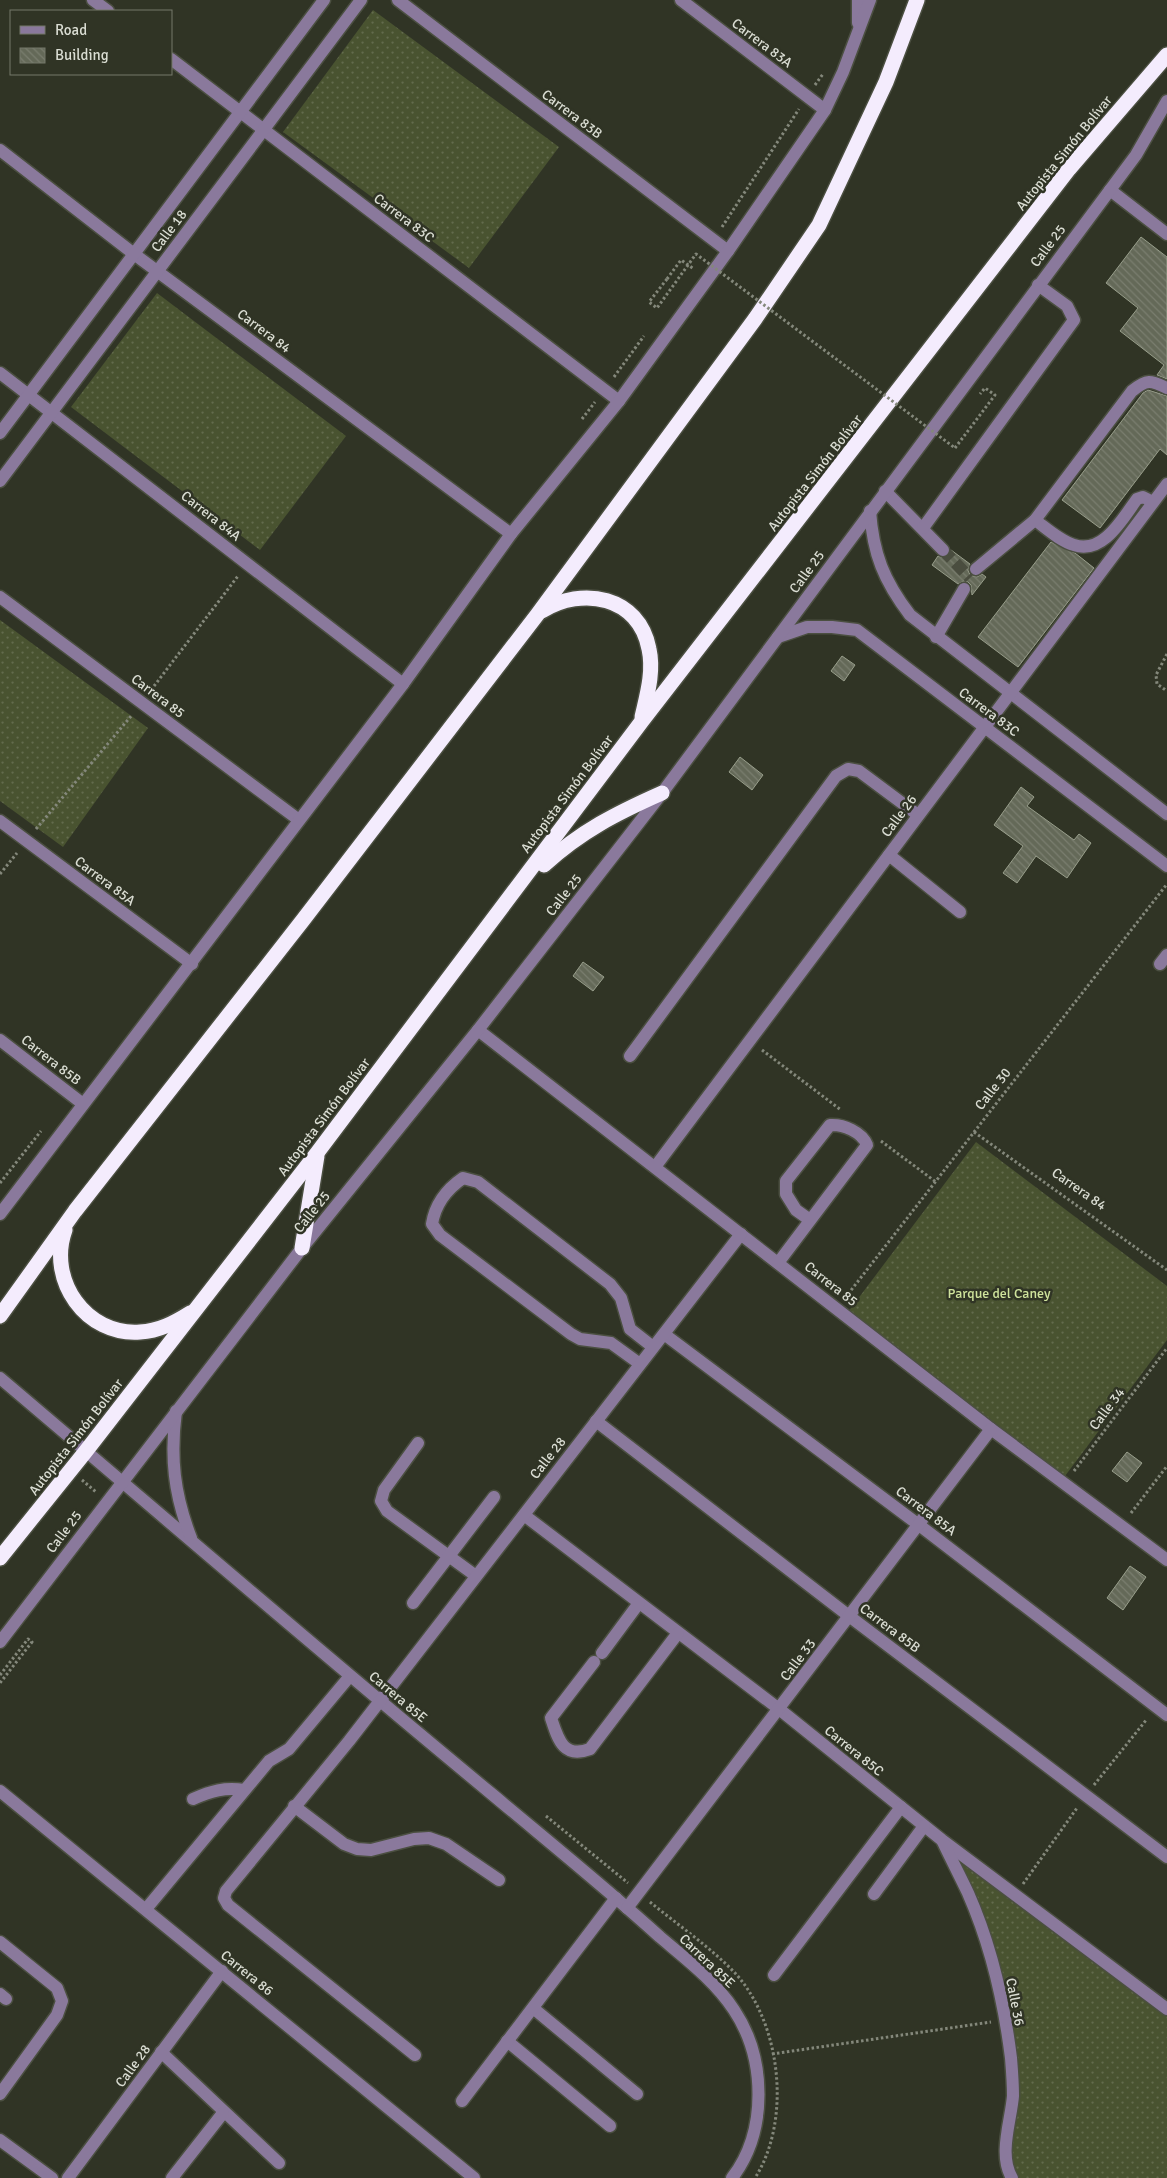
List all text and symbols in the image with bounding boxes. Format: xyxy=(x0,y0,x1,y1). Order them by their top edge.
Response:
legend xyxy=(10,10,172,75)
street label: Carrera 83A xyxy=(728,15,796,72)
text: Road xyxy=(55,21,87,39)
text: Building xyxy=(55,46,109,64)
street label: Carrera 83B xyxy=(538,86,606,142)
street label: Autopista Simón Bolívar xyxy=(1012,91,1116,214)
street label: Carrera 83C xyxy=(370,190,438,246)
street label: Calle 18 xyxy=(148,206,190,256)
street label: Calle 25 xyxy=(1027,221,1069,271)
street label: Carrera 84 xyxy=(234,305,295,357)
street label: Autopista Simón Bolívar xyxy=(764,411,866,535)
street label: Carrera 84A xyxy=(178,487,245,545)
street label: Calle 25 xyxy=(786,547,828,597)
street label: Carrera 85 xyxy=(128,670,188,722)
street label: Carrera 83C xyxy=(955,684,1023,740)
street label: Autopista Simón Bolívar xyxy=(517,731,617,856)
street label: Calle 26 xyxy=(878,791,920,841)
street label: Carrera 85A xyxy=(71,853,139,910)
street label: Calle 25 xyxy=(542,871,586,919)
street label: Carrera 85B xyxy=(18,1031,84,1089)
street label: Autopista Simón Bolívar xyxy=(274,1054,374,1179)
street label: Calle 30 xyxy=(971,1065,1015,1113)
street label: Carrera 84 xyxy=(1048,1164,1110,1214)
street label: Calle 25 xyxy=(290,1188,334,1236)
street label: Carrera 85 xyxy=(801,1258,861,1310)
park label: Parque del Caney xyxy=(948,1285,1051,1302)
street label: Autopista Simón Bolívar xyxy=(25,1375,127,1499)
street label: Calle 34 xyxy=(1086,1384,1129,1434)
street label: Calle 28 xyxy=(526,1434,570,1482)
street label: Carrera 85A xyxy=(892,1483,960,1540)
street label: Calle 25 xyxy=(43,1507,85,1557)
street label: Carrera 85B xyxy=(856,1600,924,1656)
street label: Calle 33 xyxy=(777,1635,819,1685)
street label: Carrera 85E xyxy=(365,1668,431,1726)
street label: Carrera 85C xyxy=(821,1722,887,1780)
street label: Carrera 85E xyxy=(676,1930,738,1992)
street label: Carrera 86 xyxy=(217,1947,277,1999)
street label: Calle 36 xyxy=(1002,1977,1028,2027)
street label: Calle 28 xyxy=(112,2041,154,2091)

